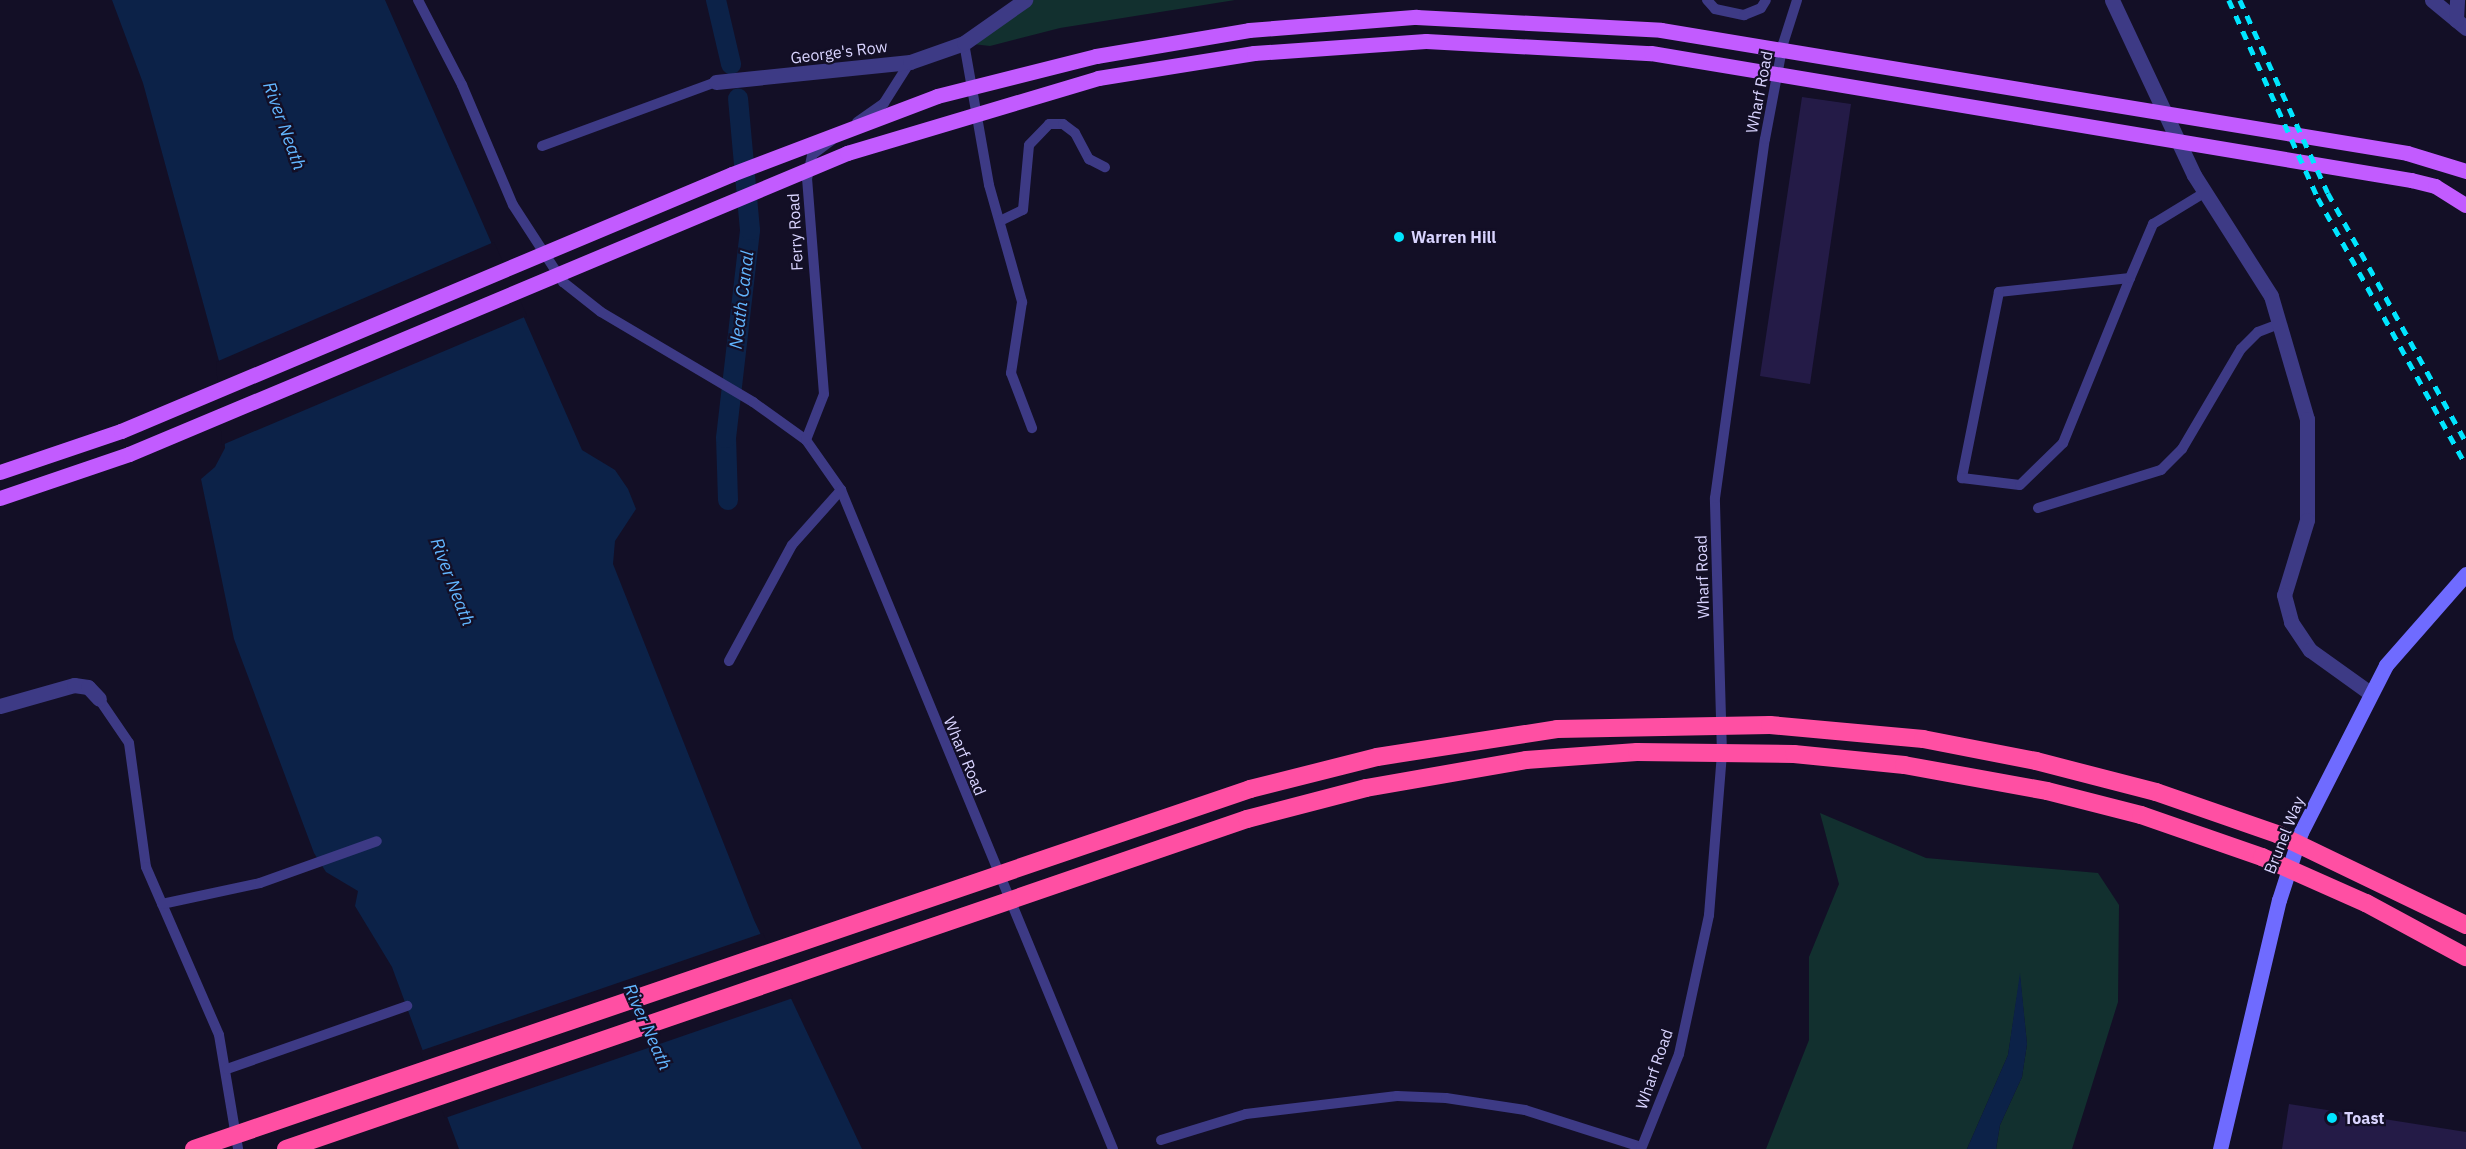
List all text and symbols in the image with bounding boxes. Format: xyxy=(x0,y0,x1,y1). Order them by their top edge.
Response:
street label: George's Row xyxy=(789,37,889,67)
street label: Wharf Road xyxy=(1742,49,1776,135)
water label: River Neath xyxy=(258,79,310,173)
street label: Ferry Road xyxy=(783,193,807,271)
place label: Warren Hill xyxy=(1411,227,1496,247)
marker: Warren Hill xyxy=(1392,230,1406,244)
water label: Neath Canal xyxy=(725,250,759,350)
water label: River Neath xyxy=(425,535,479,629)
street label: Wharf Road xyxy=(1691,535,1713,619)
street label: Wharf Road xyxy=(940,714,990,798)
street label: Brunel Way xyxy=(2260,793,2308,877)
water label: River Neath xyxy=(618,980,676,1074)
street label: Wharf Road xyxy=(1631,1026,1677,1112)
place label: Toast xyxy=(2344,1108,2384,1128)
marker: Toast xyxy=(2325,1111,2339,1125)

